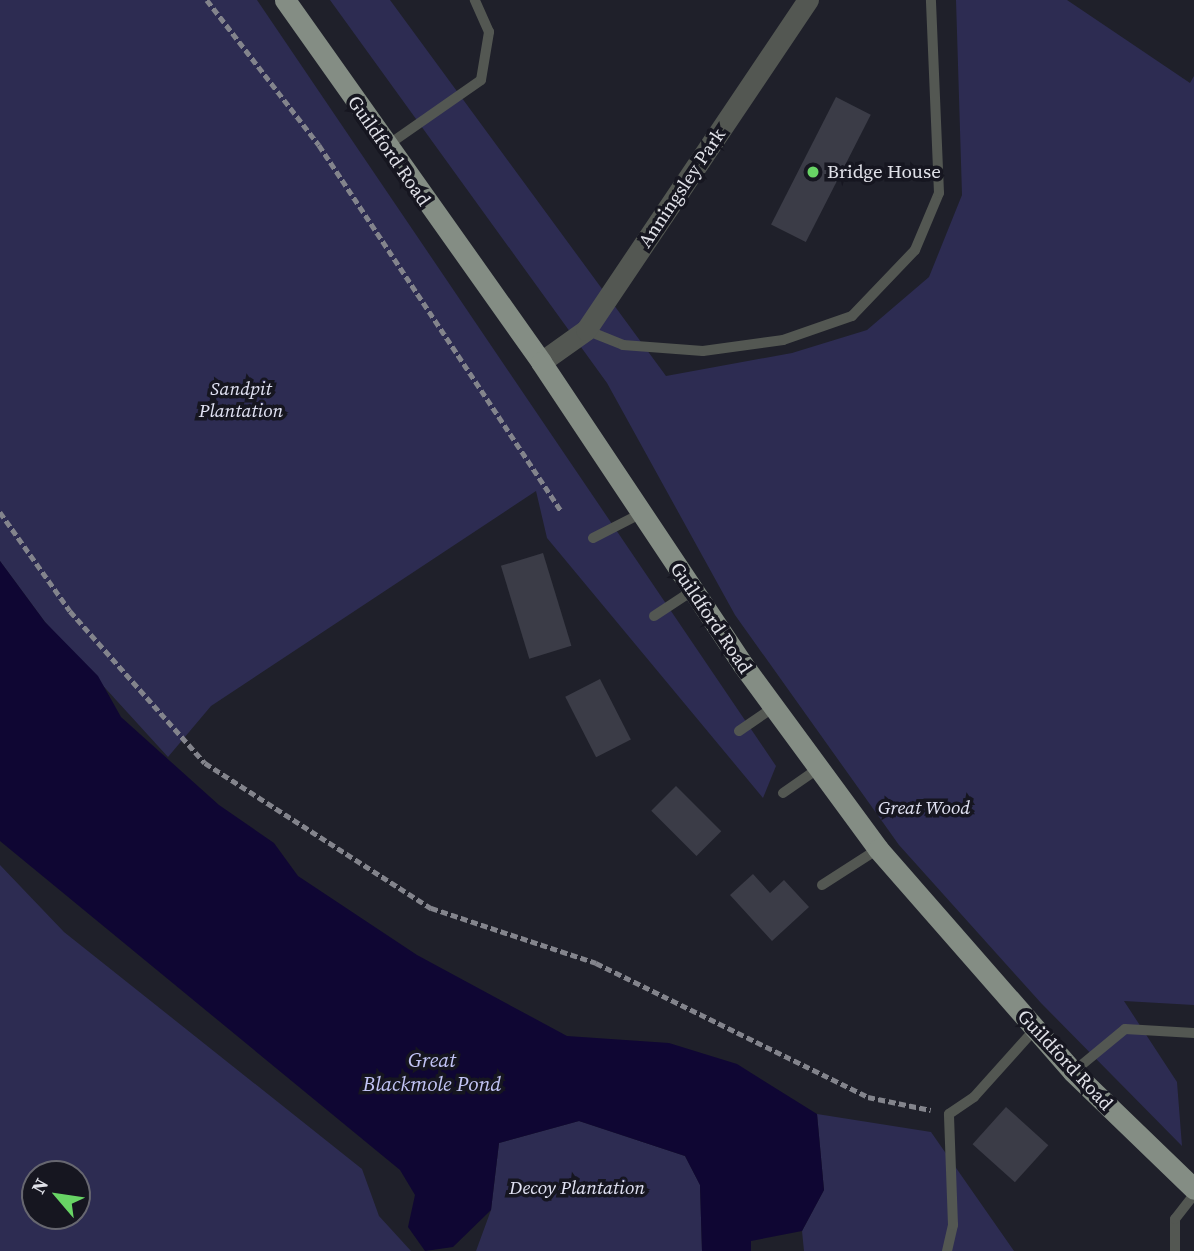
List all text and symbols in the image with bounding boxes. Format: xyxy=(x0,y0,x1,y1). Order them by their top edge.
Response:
street label: Guildford Road xyxy=(343,92,435,210)
street label: Anningsley Park xyxy=(634,124,730,252)
place label: Bridge House xyxy=(827,161,941,183)
marker: Bridge House xyxy=(805,164,821,180)
park label: Sandpit Plantation xyxy=(199,378,283,422)
street label: Guildford Road xyxy=(665,558,757,678)
park label: Great Wood xyxy=(878,797,970,819)
street label: Guildford Road xyxy=(1013,1005,1117,1115)
water label: Great Blackmole Pond xyxy=(363,1047,501,1097)
north arrow xyxy=(21,1160,91,1230)
text: N xyxy=(25,1173,54,1198)
park label: Decoy Plantation xyxy=(509,1177,645,1199)

